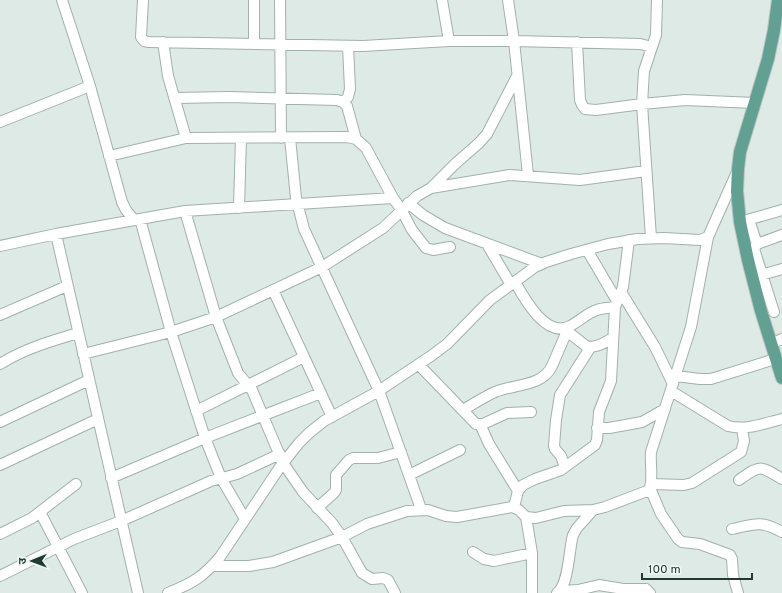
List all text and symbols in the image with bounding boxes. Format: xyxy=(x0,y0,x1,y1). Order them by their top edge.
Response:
north arrow xyxy=(12,541,52,581)
scale bar xyxy=(642,555,752,581)
text: उ xyxy=(16,557,30,564)
text: 100 m xyxy=(648,562,681,578)

